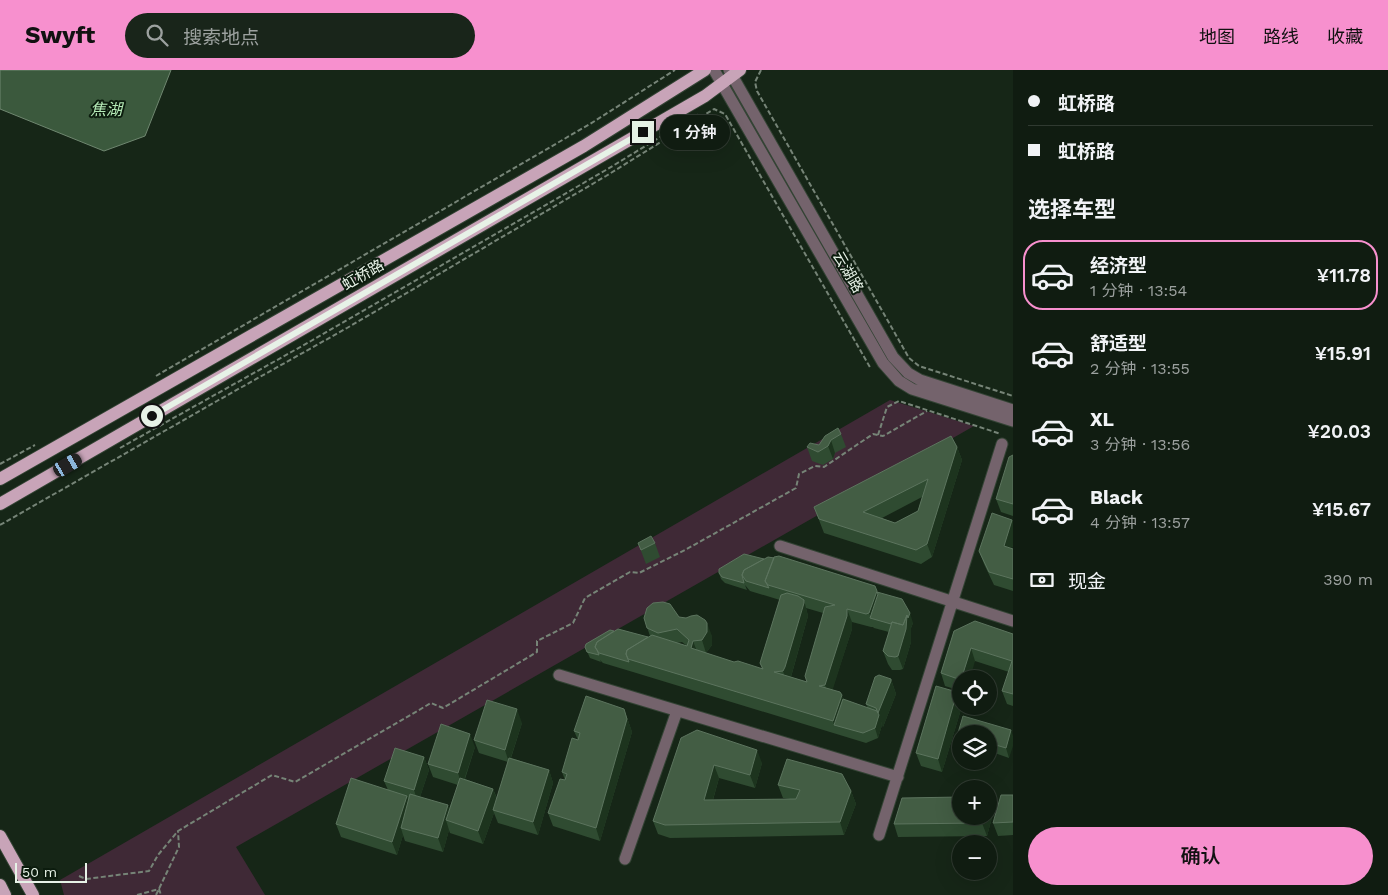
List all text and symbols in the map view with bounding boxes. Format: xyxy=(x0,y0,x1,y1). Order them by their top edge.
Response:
search box xyxy=(125,13,475,58)
text: Swyft xyxy=(25,21,95,49)
icon: search xyxy=(143,21,171,49)
text: 搜索地点 xyxy=(183,26,259,49)
text: 地图 xyxy=(1199,26,1235,47)
text: 路线 xyxy=(1263,26,1299,47)
text: 收藏 xyxy=(1327,26,1363,47)
text: 虹桥路 xyxy=(1058,92,1115,115)
water label: 焦湖 xyxy=(90,100,125,119)
callout: 1 分钟 xyxy=(660,114,730,150)
route end xyxy=(632,121,654,143)
text: 1 分钟 xyxy=(673,123,717,142)
text: 虹桥路 xyxy=(1058,140,1115,163)
text: 选择车型 xyxy=(1028,197,1116,222)
street label: 云湖路 xyxy=(829,248,867,296)
icon: car xyxy=(1030,253,1075,298)
text: 经济型 xyxy=(1090,254,1147,277)
street label: 虹桥路 xyxy=(339,256,387,294)
text: ¥11.78 xyxy=(1317,264,1371,287)
text: 1 分钟 · 13:54 xyxy=(1090,281,1187,300)
icon: car xyxy=(1030,331,1075,376)
text: 舒适型 xyxy=(1090,332,1147,355)
text: ¥15.91 xyxy=(1315,342,1371,365)
text: 2 分钟 · 13:55 xyxy=(1090,359,1190,378)
route start xyxy=(141,405,163,427)
text: XL xyxy=(1090,408,1114,431)
icon: car xyxy=(1030,409,1075,454)
text: ¥20.03 xyxy=(1308,420,1371,443)
text: 3 分钟 · 13:56 xyxy=(1090,435,1190,454)
car xyxy=(51,451,84,479)
text: Black xyxy=(1090,486,1143,509)
icon: car xyxy=(1030,487,1075,532)
text: ¥15.67 xyxy=(1312,498,1371,521)
text: 4 分钟 · 13:57 xyxy=(1090,513,1190,532)
icon: cash xyxy=(1028,566,1056,594)
text: 现金 xyxy=(1068,570,1106,593)
text: 390 m xyxy=(1323,570,1373,589)
map controls xyxy=(952,670,997,880)
button: locate xyxy=(952,670,997,715)
button: layers xyxy=(952,725,997,770)
button: + xyxy=(952,780,997,825)
button: 确认 xyxy=(1028,827,1373,885)
button: − xyxy=(952,835,997,880)
scale bar xyxy=(15,860,88,883)
text: 50 m xyxy=(22,864,57,880)

